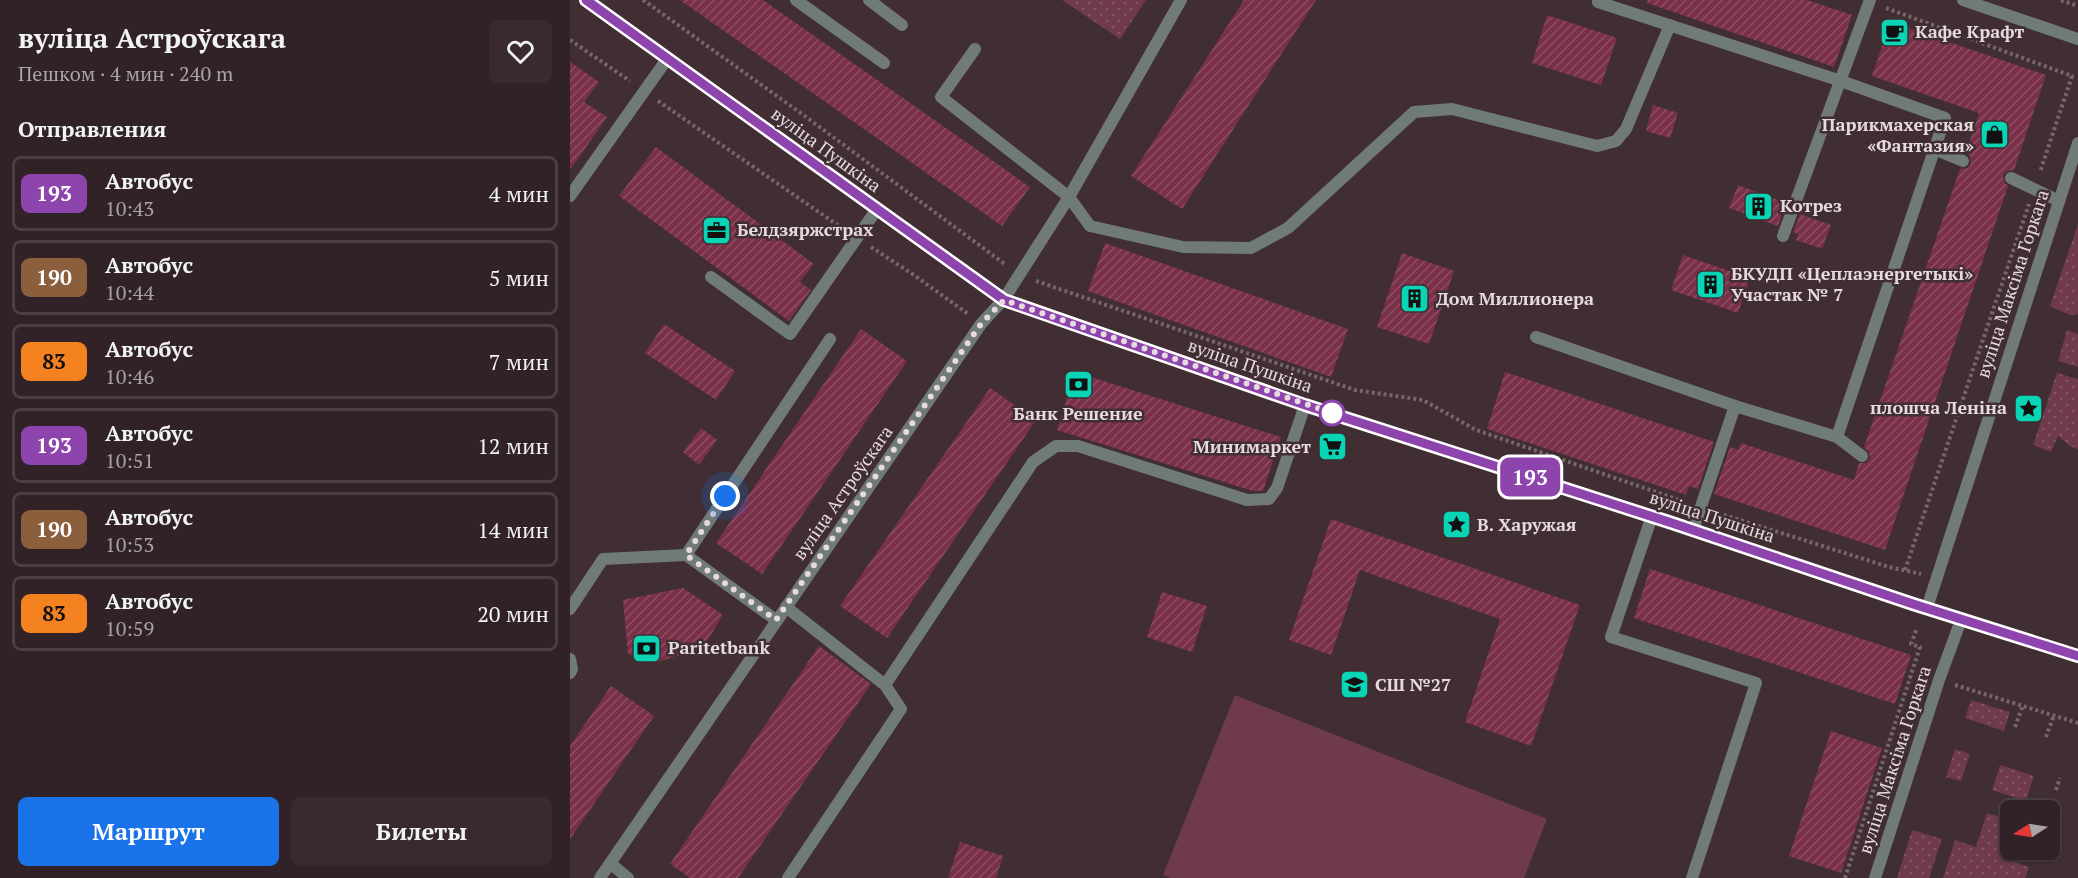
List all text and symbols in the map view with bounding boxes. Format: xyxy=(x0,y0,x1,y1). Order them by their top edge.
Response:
cafe icon: Кафе Крафт xyxy=(1878,16,1910,48)
text: вуліца Астроўскага xyxy=(18,19,286,56)
place label: Кафе Крафт xyxy=(1915,19,2024,43)
button: heart xyxy=(489,20,552,83)
text: Пешком · 4 мин · 240 m xyxy=(18,60,233,87)
street label: вуліца Пушкіна xyxy=(767,101,886,197)
place label: Парикмахерская «Фантазия» xyxy=(1822,112,1974,157)
text: Отправления xyxy=(18,114,166,143)
shop icon: Парикмахерская «Фантазия» xyxy=(1979,119,2011,151)
text: Автобус xyxy=(105,166,193,195)
text: 193 xyxy=(36,179,72,207)
text: 4 мин xyxy=(489,179,549,208)
street label: вуліца Максіма Горкага xyxy=(1970,186,2054,381)
building icon: Котрез xyxy=(1743,190,1775,222)
place label: Котрез xyxy=(1780,193,1842,217)
text: 10:43 xyxy=(105,195,154,222)
office icon: Белдзяржстрах xyxy=(700,214,732,246)
place label: Белдзяржстрах xyxy=(737,217,873,241)
text: Автобус xyxy=(105,250,193,279)
place label: БКУДП «Цеплаэнергетыкі» Участак № 7 xyxy=(1731,261,1973,306)
text: 190 xyxy=(36,263,72,291)
text: 5 мин xyxy=(489,263,549,292)
building icon: БКУДП «Цеплаэнергетыкі» Участак № 7 xyxy=(1694,268,1726,300)
text: 10:44 xyxy=(105,279,154,306)
building icon: Дом Миллионера xyxy=(1399,283,1431,315)
place label: Дом Миллионера xyxy=(1436,286,1594,310)
street label: вуліца Пушкіна xyxy=(1185,333,1316,398)
text: Автобус xyxy=(105,334,193,363)
text: 83 xyxy=(42,347,66,375)
text: 7 мин xyxy=(489,347,549,376)
text: 10:46 xyxy=(105,363,154,390)
bank icon: Банк Решение xyxy=(1062,369,1094,401)
place icon: плошча Леніна xyxy=(2012,392,2044,424)
place label: плошча Леніна xyxy=(1870,395,2007,419)
unlabelled marker xyxy=(1319,400,1345,426)
place label: Банк Решение xyxy=(1013,401,1143,425)
text: Автобус xyxy=(105,418,193,447)
street label: вуліца Астроўскага xyxy=(787,420,898,564)
text: 193 xyxy=(36,431,72,459)
text: 12 мин xyxy=(477,431,549,460)
supermarket icon: Минимаркет xyxy=(1316,431,1348,463)
place label: Минимаркет xyxy=(1193,434,1311,458)
text: 10:51 xyxy=(105,447,154,474)
line badge: 193 xyxy=(1496,458,1564,496)
text: 193 xyxy=(1512,463,1548,491)
your location xyxy=(710,481,740,511)
street label: вуліца Пушкіна xyxy=(1647,485,1778,548)
text: Автобус xyxy=(105,502,193,531)
place icon: В. Харужая xyxy=(1440,509,1472,541)
place label: В. Харужая xyxy=(1477,512,1577,536)
text: 190 xyxy=(36,515,72,543)
text: 14 мин xyxy=(477,515,549,544)
text: 10:53 xyxy=(105,531,154,558)
text: Автобус xyxy=(105,586,193,615)
text: 83 xyxy=(42,599,66,627)
text: 20 мин xyxy=(477,599,549,628)
text: 10:59 xyxy=(105,615,154,642)
bank icon: Paritetbank xyxy=(631,632,663,664)
place label: Paritetbank xyxy=(668,635,770,659)
street label: вуліца Максіма Горкага xyxy=(1852,662,1936,857)
school or university icon: СШ №27 xyxy=(1338,669,1370,701)
place label: СШ №27 xyxy=(1375,672,1451,696)
button: Маршрут xyxy=(18,797,279,866)
button: Билеты xyxy=(291,797,552,866)
north arrow xyxy=(2000,800,2060,860)
map controls xyxy=(2000,800,2060,860)

